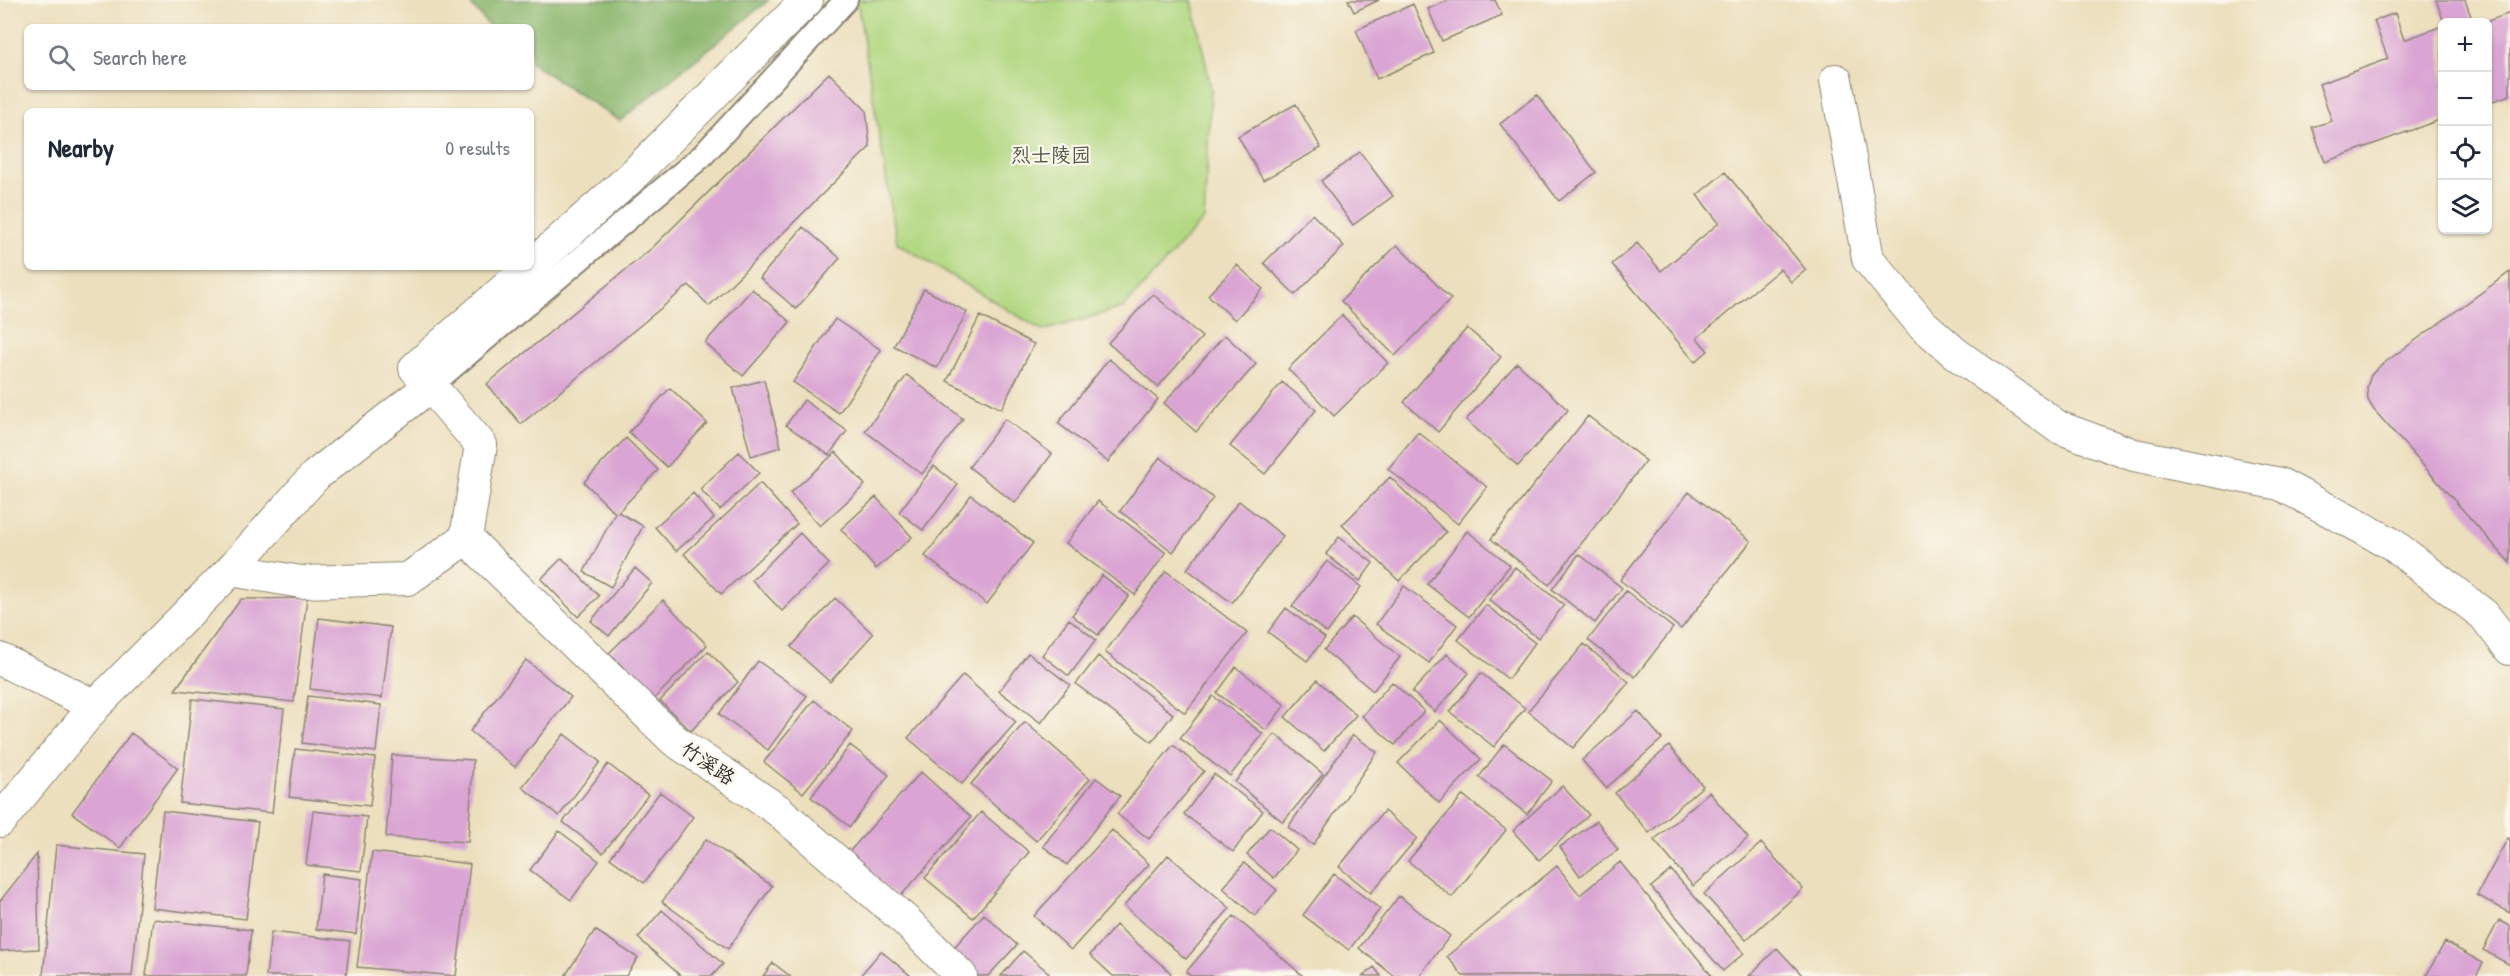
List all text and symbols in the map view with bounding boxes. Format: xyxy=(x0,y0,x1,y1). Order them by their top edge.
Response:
map controls xyxy=(2438,18,2492,234)
button: + xyxy=(2438,18,2492,72)
search box xyxy=(24,24,534,90)
icon: search xyxy=(45,41,78,74)
text: Search here xyxy=(93,42,187,72)
button: − xyxy=(2438,72,2492,126)
button: locate xyxy=(2438,126,2492,180)
text: Nearby xyxy=(48,130,114,165)
text: 0 results xyxy=(445,134,510,161)
park label: 烈士陵园 xyxy=(1011,141,1091,168)
button: layers xyxy=(2438,180,2492,234)
street label: 竹溪路 xyxy=(676,735,742,791)

